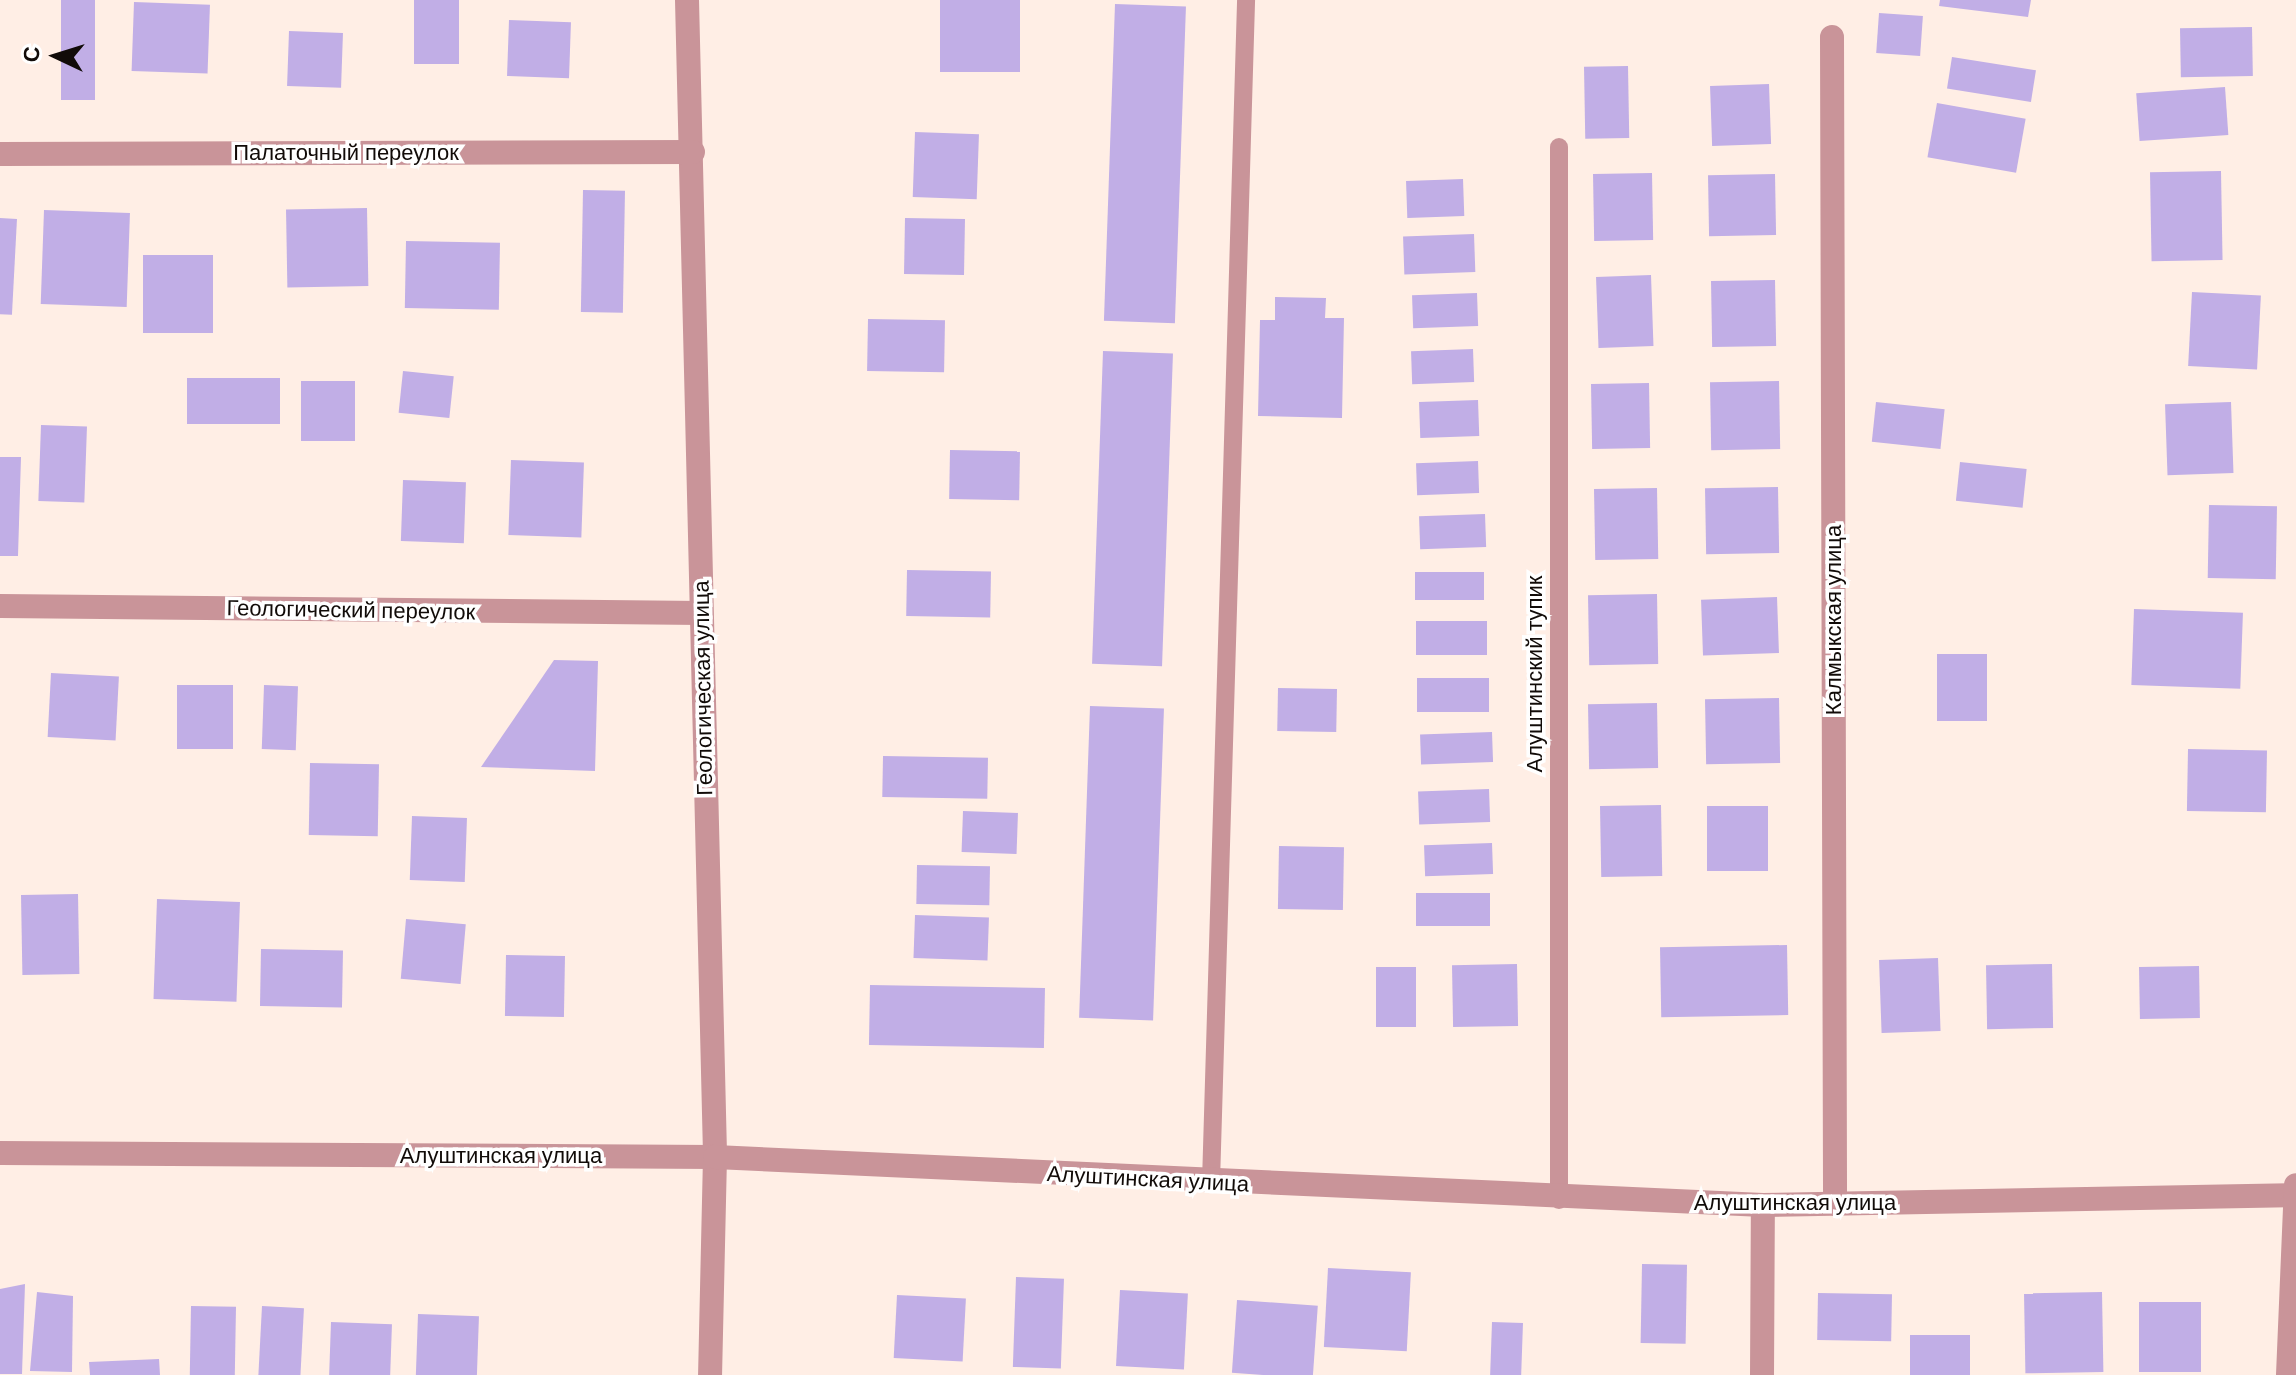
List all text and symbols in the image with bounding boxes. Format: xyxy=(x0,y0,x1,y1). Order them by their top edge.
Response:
north arrow xyxy=(16,16,96,96)
text: С xyxy=(17,45,47,63)
street label: Палаточный переулок xyxy=(233,140,459,166)
street label: Калмыкская улица xyxy=(1821,525,1847,715)
street label: Алуштинский тупик xyxy=(1522,576,1548,772)
street label: Геологическая улица xyxy=(688,580,718,796)
street label: Геологический переулок xyxy=(226,595,476,625)
street label: Алуштинская улица xyxy=(400,1143,602,1169)
street label: Алуштинская улица xyxy=(1046,1161,1250,1197)
street label: Алуштинская улица xyxy=(1694,1190,1896,1216)

